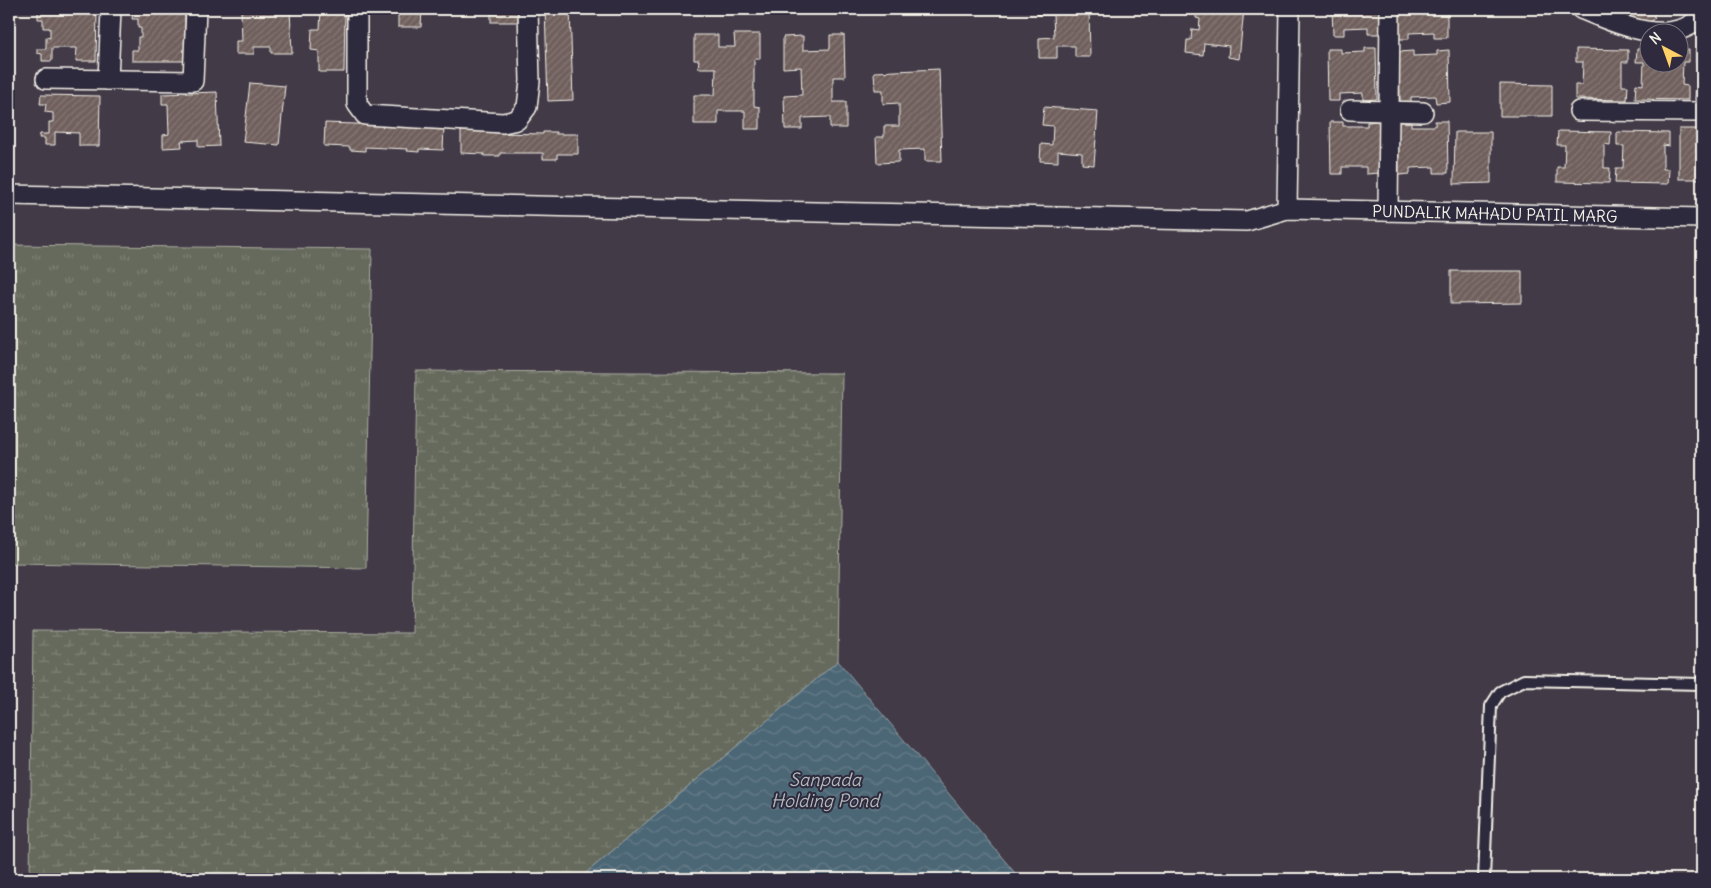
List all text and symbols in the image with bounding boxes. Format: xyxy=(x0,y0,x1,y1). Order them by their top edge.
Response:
north arrow xyxy=(1638,22,1688,72)
text: N xyxy=(1646,28,1665,48)
street label: PUNDALIK MAHADU PATIL MARG xyxy=(1372,201,1618,226)
water label: Sanpada Holding Pond xyxy=(771,768,881,812)

